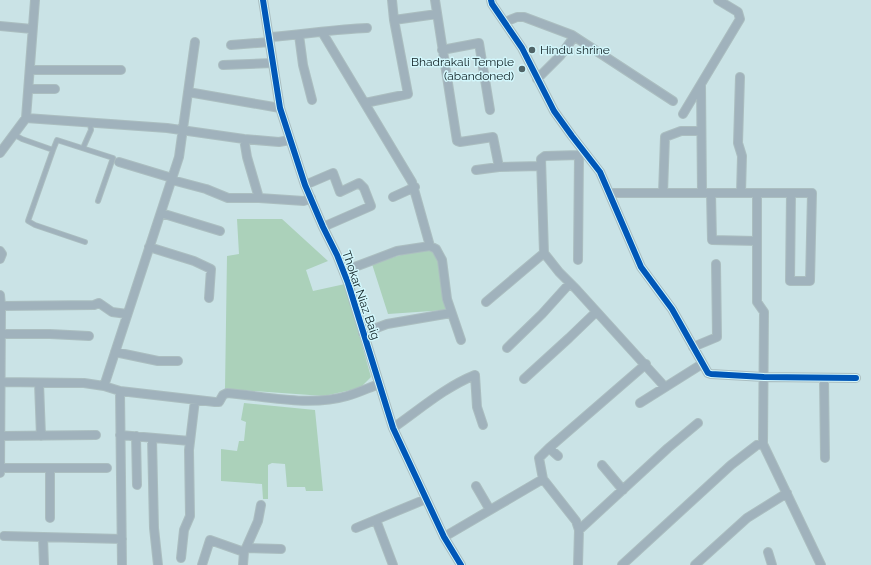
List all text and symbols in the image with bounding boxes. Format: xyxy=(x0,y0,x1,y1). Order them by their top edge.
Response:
place label: Hindu shrine xyxy=(540,43,610,57)
marker: Hindu shrine xyxy=(527,45,537,55)
place label: Bhadrakali Temple (abandoned) xyxy=(411,55,514,83)
marker: Bhadrakali Temple (abandoned) xyxy=(517,64,527,74)
street label: Thokar Niaz Baig xyxy=(339,249,383,341)

